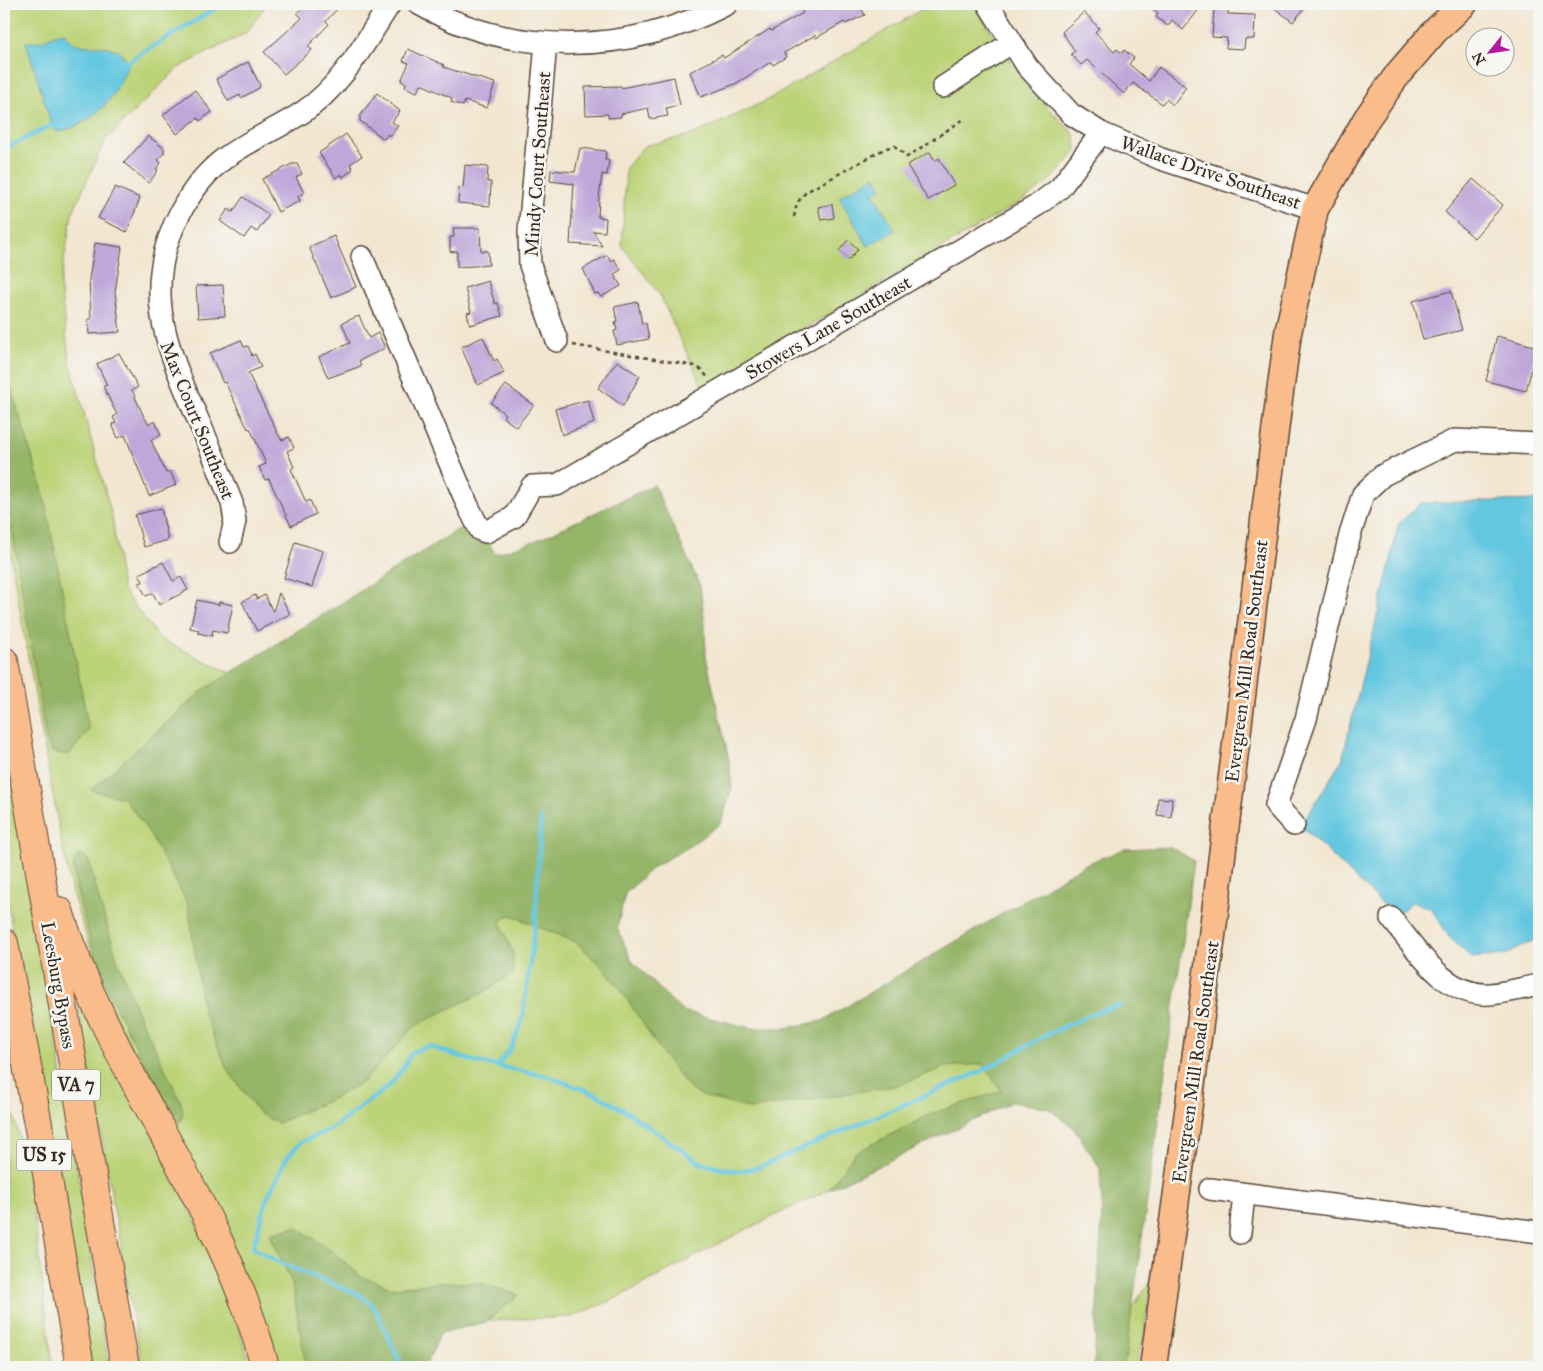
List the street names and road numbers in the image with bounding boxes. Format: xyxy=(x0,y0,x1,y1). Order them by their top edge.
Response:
street label: Mindy Court Southeast xyxy=(520,70,555,258)
street label: Wallace Drive Southeast xyxy=(1118,131,1304,214)
street label: Stowers Lane Southeast xyxy=(741,270,915,384)
street label: Max Court Southeast xyxy=(155,338,240,503)
street label: Evergreen Mill Road Southeast xyxy=(1220,538,1274,784)
street label: Leesburg Bypass xyxy=(35,920,81,1051)
street label: Evergreen Mill Road Southeast xyxy=(1167,939,1225,1185)
road number: VA 7 xyxy=(52,1070,100,1100)
road number: US 15 xyxy=(17,1140,72,1170)

